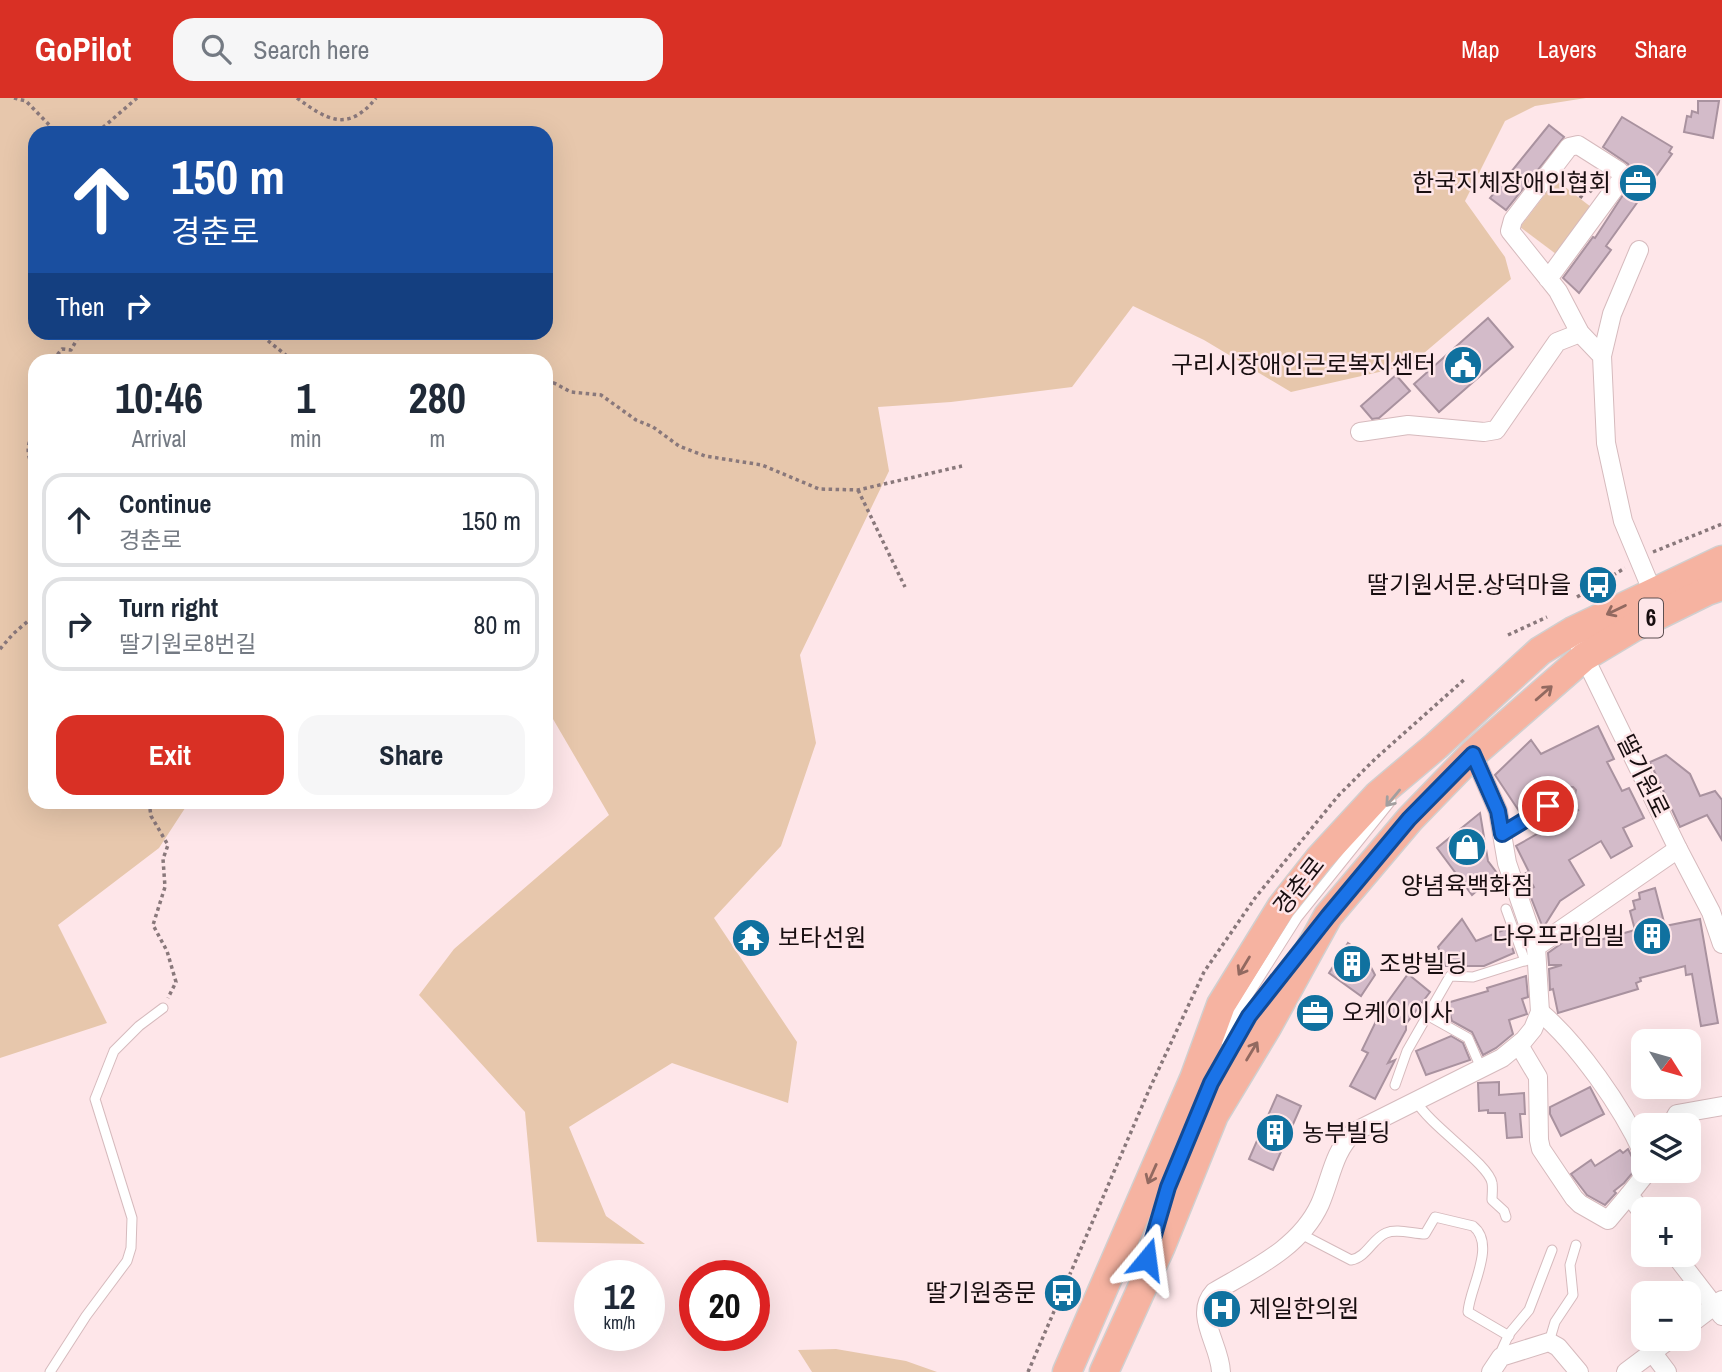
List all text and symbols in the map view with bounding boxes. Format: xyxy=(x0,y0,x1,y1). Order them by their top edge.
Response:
search box xyxy=(173,18,663,81)
text: GoPilot xyxy=(35,27,131,71)
icon: search xyxy=(197,30,235,68)
text: Search here xyxy=(253,32,369,67)
text: Map xyxy=(1461,33,1499,65)
text: Layers xyxy=(1537,33,1596,65)
text: Share xyxy=(1634,33,1687,65)
text: 150 m xyxy=(171,143,285,209)
icon: ahead xyxy=(56,154,147,245)
office icon: 한국지체장애인협회 xyxy=(1617,162,1659,204)
place label: 한국지체장애인협회 xyxy=(1412,166,1611,198)
text: 경춘로 xyxy=(171,210,259,253)
icon: right xyxy=(119,287,157,325)
text: Then xyxy=(56,289,105,324)
public building icon: 구리시장애인근로복지센터 xyxy=(1442,344,1484,386)
place label: 구리시장애인근로복지센터 xyxy=(1171,348,1436,380)
text: 10:46 xyxy=(115,370,203,426)
text: 1 xyxy=(296,370,315,426)
text: 280 xyxy=(409,370,466,426)
text: Arrival xyxy=(132,423,186,454)
text: min xyxy=(290,423,322,454)
text: m xyxy=(429,423,445,454)
text: Continue xyxy=(119,486,211,521)
icon: ahead xyxy=(60,501,98,539)
text: 150 m xyxy=(462,503,521,538)
text: 경춘로 xyxy=(119,524,182,555)
bus stop icon: 딸기원서문.상덕마을 xyxy=(1577,564,1619,606)
place label: 딸기원서문.상덕마을 xyxy=(1367,568,1571,600)
text: Turn right xyxy=(119,590,218,625)
road number: 6 xyxy=(1639,598,1663,638)
one-way arrow xyxy=(1606,604,1627,618)
icon: right xyxy=(60,605,98,643)
text: 80 m xyxy=(474,607,521,642)
text: 딸기원로8번길 xyxy=(119,628,256,659)
one-way arrow xyxy=(1535,684,1552,701)
button: Exit xyxy=(56,715,284,795)
button: Share xyxy=(298,715,525,795)
street label: 딸기원로 xyxy=(1610,729,1678,822)
pin xyxy=(1518,776,1578,836)
icon: arrive xyxy=(1529,787,1567,825)
one-way arrow xyxy=(1385,789,1401,807)
shop icon: 양념육백화점 xyxy=(1446,826,1488,868)
street label: 경춘로 xyxy=(1265,849,1331,921)
place label: 양념육백화점 xyxy=(1401,869,1533,901)
building icon: 다우프라임빌 xyxy=(1631,915,1673,957)
temple icon: 보타선원 xyxy=(730,917,772,959)
place label: 다우프라임빌 xyxy=(1493,919,1625,951)
place label: 보타선원 xyxy=(778,921,866,953)
building icon: 조방빌딩 xyxy=(1331,943,1373,985)
place label: 조방빌딩 xyxy=(1379,947,1467,979)
one-way arrow xyxy=(1236,956,1250,976)
office icon: 오케이이사 xyxy=(1294,992,1336,1034)
place label: 오케이이사 xyxy=(1342,996,1452,1028)
north arrow xyxy=(1631,1029,1701,1099)
map controls xyxy=(1631,1029,1701,1351)
one-way arrow xyxy=(1245,1042,1259,1062)
building icon: 농부빌딩 xyxy=(1254,1112,1296,1154)
button: layers xyxy=(1631,1113,1701,1183)
place label: 농부빌딩 xyxy=(1302,1116,1390,1148)
one-way arrow xyxy=(1145,1163,1158,1184)
button: + xyxy=(1631,1197,1701,1267)
position arrow xyxy=(1110,1222,1184,1296)
speed limit sign: 20 xyxy=(679,1260,770,1351)
bus stop icon: 딸기원중문 xyxy=(1042,1272,1084,1314)
text: 12 xyxy=(604,1273,635,1320)
place label: 딸기원중문 xyxy=(926,1276,1036,1308)
button: − xyxy=(1631,1281,1701,1351)
hospital icon: 제일한의원 xyxy=(1201,1288,1243,1330)
place label: 제일한의원 xyxy=(1249,1292,1359,1324)
text: km/h xyxy=(604,1310,636,1335)

